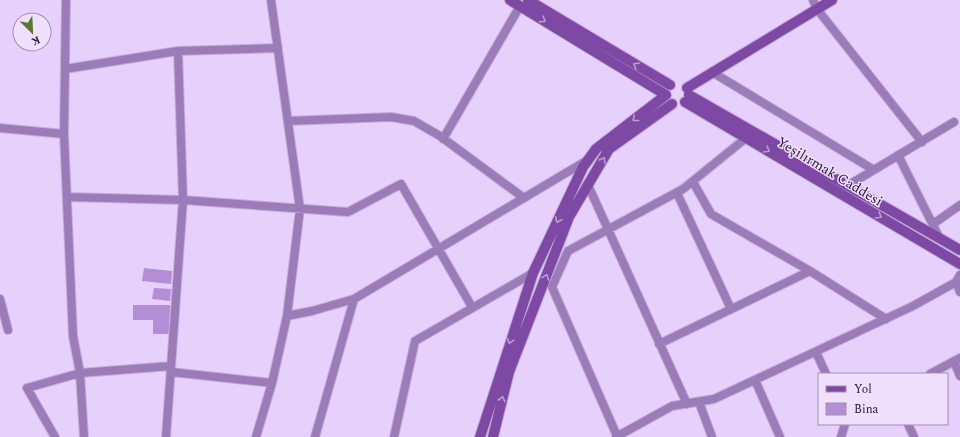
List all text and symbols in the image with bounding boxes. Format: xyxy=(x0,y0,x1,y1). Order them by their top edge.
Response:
north arrow xyxy=(12,12,52,52)
one-way arrow xyxy=(539,16,546,23)
text: K xyxy=(28,31,43,50)
one-way arrow xyxy=(633,63,640,70)
one-way arrow xyxy=(632,114,639,121)
street label: Yeşilırmak Caddesi xyxy=(773,131,887,211)
one-way arrow xyxy=(763,146,770,153)
one-way arrow xyxy=(598,157,605,164)
one-way arrow xyxy=(875,212,882,219)
one-way arrow xyxy=(555,216,563,223)
one-way arrow xyxy=(542,273,550,280)
one-way arrow xyxy=(506,337,515,344)
legend xyxy=(818,373,948,425)
text: Yol xyxy=(854,380,872,399)
one-way arrow xyxy=(498,396,506,402)
text: Bina xyxy=(854,400,879,419)

